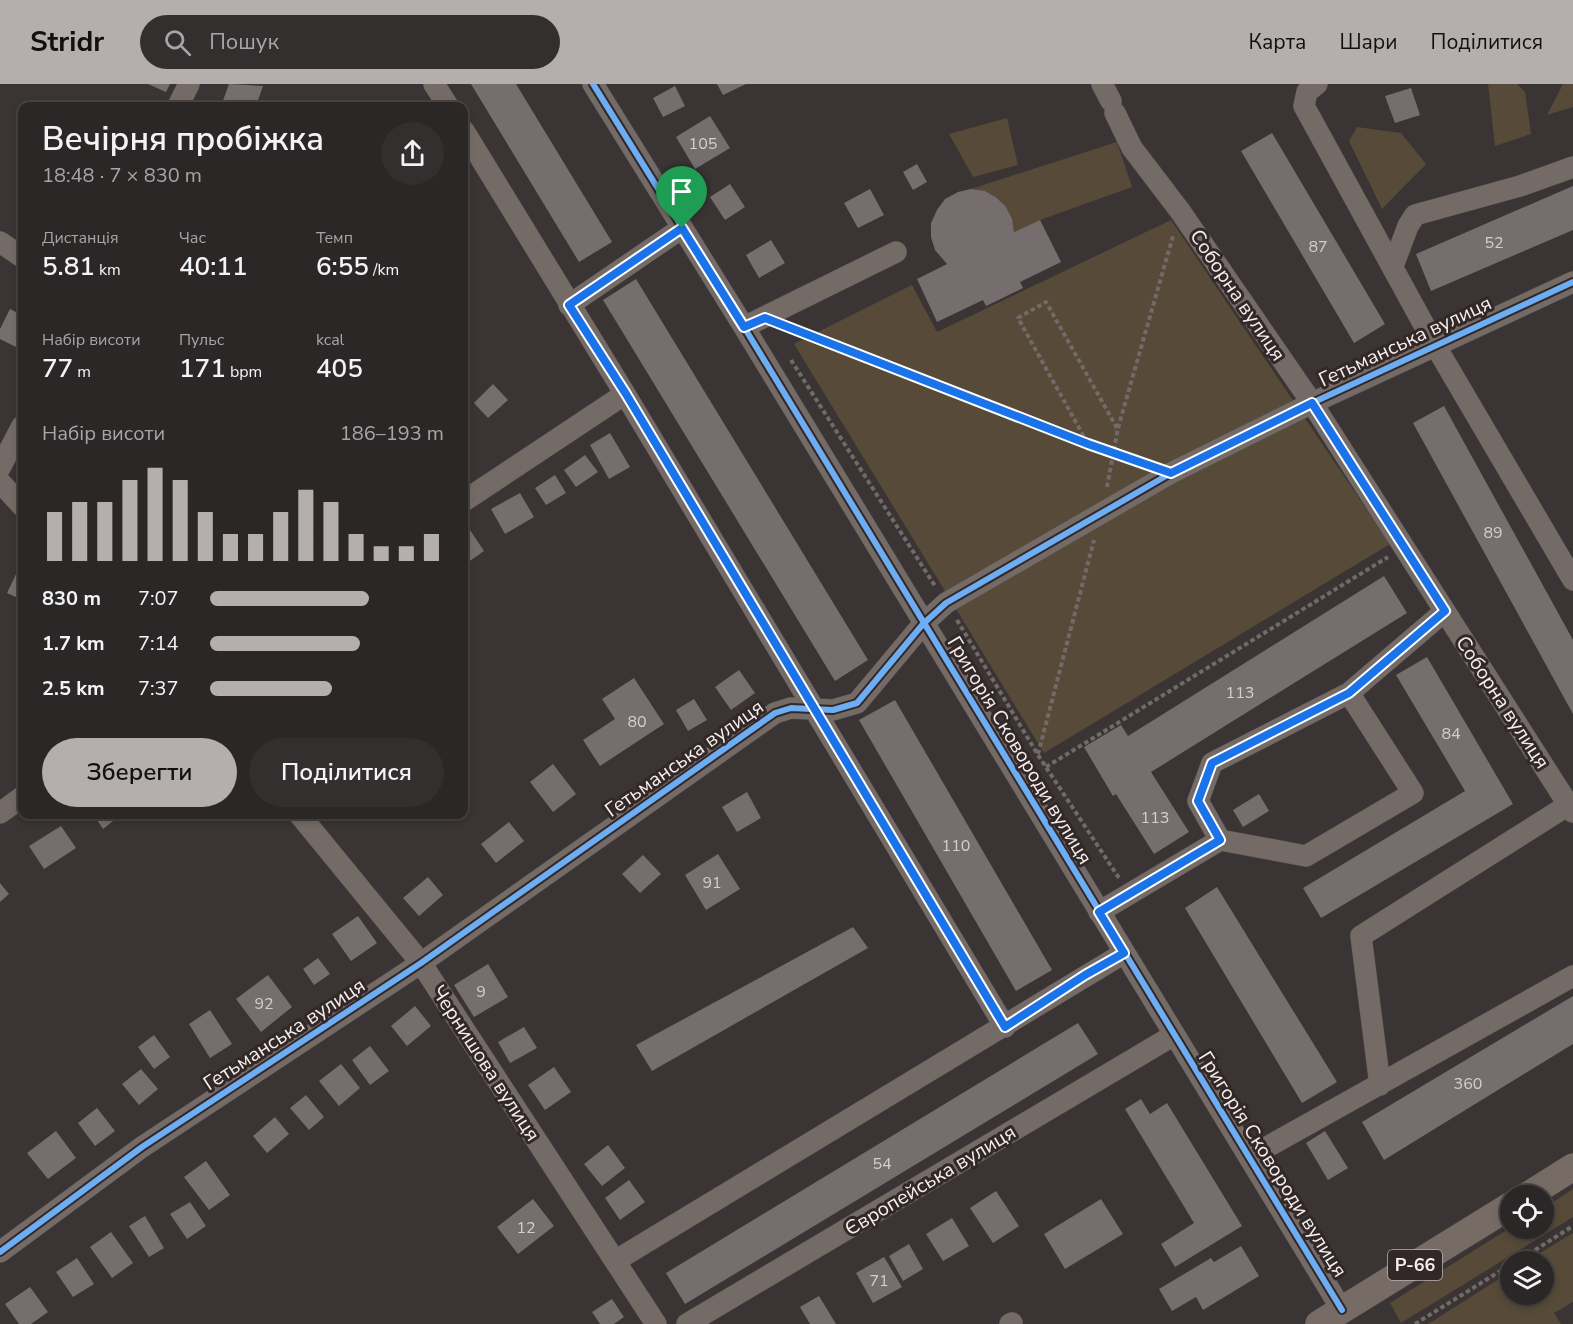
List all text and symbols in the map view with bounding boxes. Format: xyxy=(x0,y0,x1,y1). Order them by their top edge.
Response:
search box xyxy=(140,15,560,69)
text: Stridr xyxy=(30,23,104,61)
icon: search xyxy=(161,26,194,59)
text: Пошук xyxy=(209,27,279,57)
text: Карта xyxy=(1249,28,1306,56)
text: Шари xyxy=(1339,28,1398,56)
text: Поділитися xyxy=(1431,28,1543,56)
text: Вечірня пробіжка xyxy=(42,117,324,162)
button: share xyxy=(381,122,444,185)
house number: 105 xyxy=(689,133,717,155)
text: 18:48 · 7 × 830 m xyxy=(42,162,202,189)
pin xyxy=(656,166,707,228)
icon: arrive xyxy=(665,175,698,208)
street label: Соборна вулиця xyxy=(1183,224,1292,366)
text: Дистанція xyxy=(42,227,119,249)
text: Час xyxy=(179,227,206,249)
text: Темп xyxy=(316,227,353,249)
house number: 52 xyxy=(1484,232,1504,254)
house number: 87 xyxy=(1308,236,1328,258)
text: 5.81 xyxy=(42,249,95,284)
text: 40:11 xyxy=(179,249,248,284)
text: 6:55 xyxy=(316,249,369,284)
text: km xyxy=(95,259,121,281)
text: /km xyxy=(369,259,399,281)
street label: Гетьманська вулиця xyxy=(1314,289,1496,393)
text: Набір висоти xyxy=(42,329,141,351)
text: Пульс xyxy=(179,329,224,351)
text: kcal xyxy=(316,329,344,351)
text: 77 xyxy=(42,351,73,386)
text: 171 xyxy=(179,351,226,386)
text: 405 xyxy=(316,351,363,386)
text: m xyxy=(73,361,91,383)
text: bpm xyxy=(226,361,262,383)
text: Набір висоти xyxy=(42,420,165,447)
text: 186–193 m xyxy=(340,420,444,447)
house number: 89 xyxy=(1483,522,1503,544)
text: 830 m xyxy=(42,585,101,612)
text: 7:07 xyxy=(138,585,179,612)
text: 1.7 km xyxy=(42,630,105,657)
text: 7:14 xyxy=(138,630,179,657)
street label: Григорія Сковороди вулиця xyxy=(941,631,1098,869)
street label: Соборна вулиця xyxy=(1449,631,1556,774)
text: 2.5 km xyxy=(42,675,105,702)
text: 7:37 xyxy=(138,675,179,702)
house number: 113 xyxy=(1226,682,1254,704)
street label: Гетьманська вулиця xyxy=(600,693,769,823)
house number: 80 xyxy=(627,711,647,733)
house number: 84 xyxy=(1441,723,1461,745)
button: Зберегти xyxy=(42,738,237,807)
button: Поділитися xyxy=(249,738,444,807)
house number: 113 xyxy=(1141,807,1169,829)
house number: 110 xyxy=(942,835,970,857)
house number: 91 xyxy=(702,872,722,894)
street label: Гетьманська вулиця xyxy=(198,972,370,1097)
street label: Чернишова вулиця xyxy=(425,980,546,1146)
house number: 9 xyxy=(476,981,486,1003)
house number: 92 xyxy=(254,993,274,1015)
street label: Григорія Сковороди вулиця xyxy=(1192,1046,1353,1282)
house number: 360 xyxy=(1454,1073,1482,1095)
street label: Європейська вулиця xyxy=(840,1119,1021,1242)
house number: 54 xyxy=(872,1153,892,1175)
map controls xyxy=(1500,1185,1554,1305)
button: locate xyxy=(1500,1185,1554,1239)
house number: 12 xyxy=(516,1217,536,1239)
road number: Р-66 xyxy=(1388,1250,1442,1280)
button: layers xyxy=(1500,1251,1554,1305)
house number: 71 xyxy=(869,1270,889,1292)

